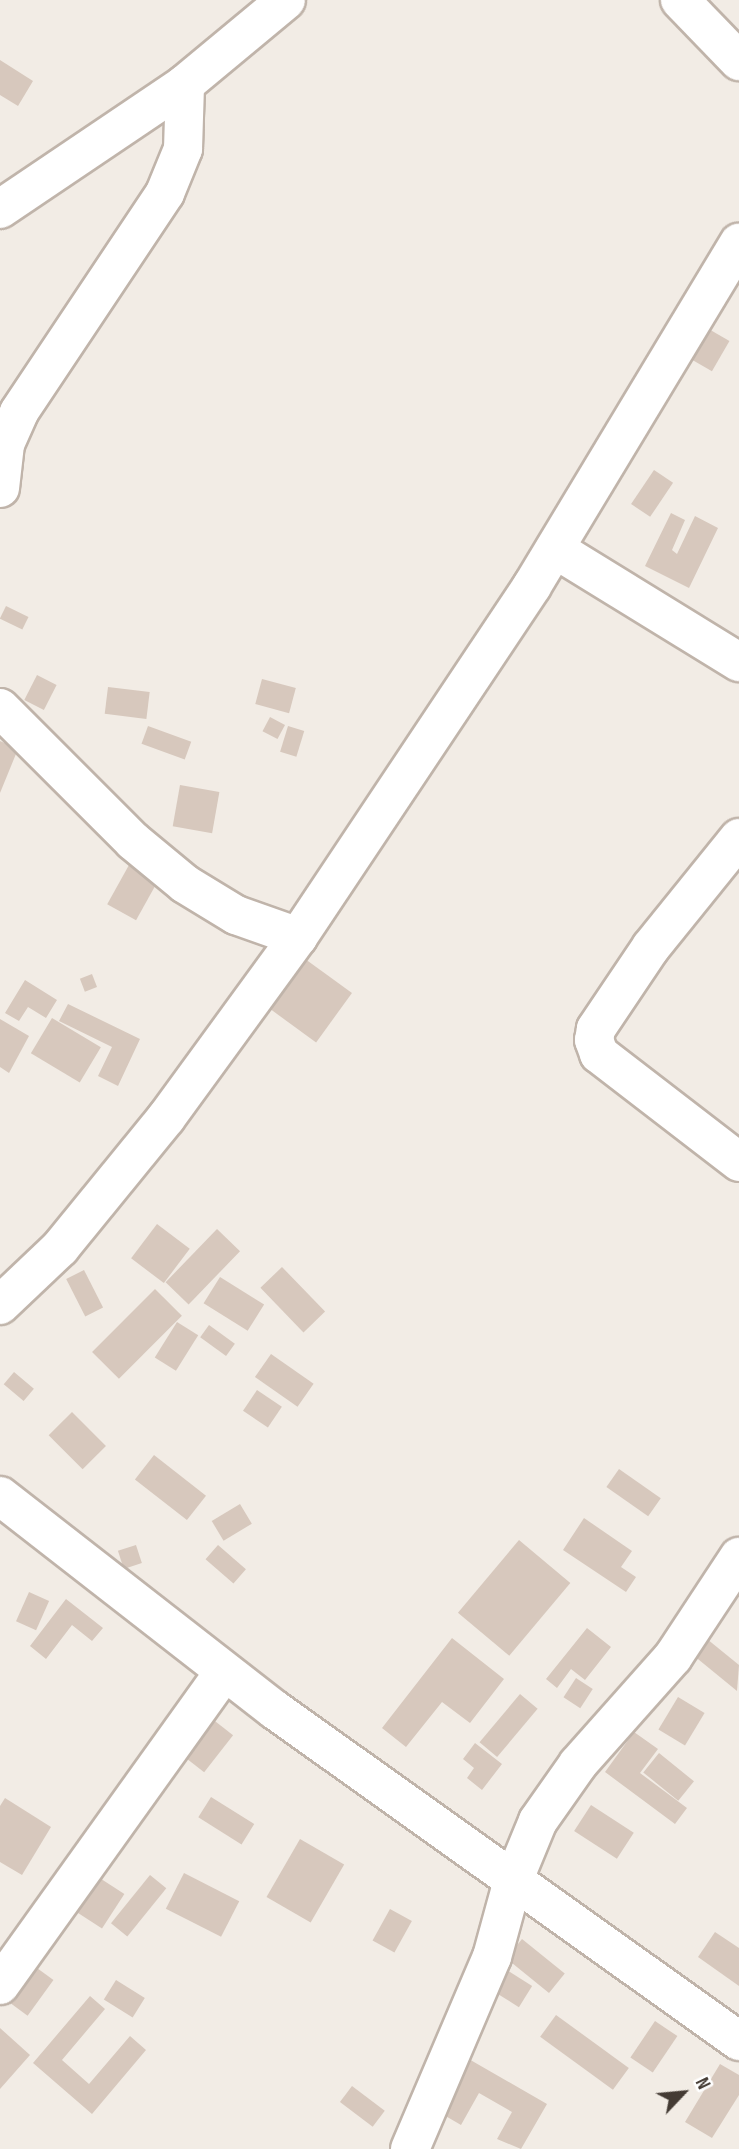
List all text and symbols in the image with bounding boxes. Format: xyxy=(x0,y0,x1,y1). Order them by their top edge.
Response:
north arrow xyxy=(648,2058,718,2128)
text: N xyxy=(690,2074,715,2093)

